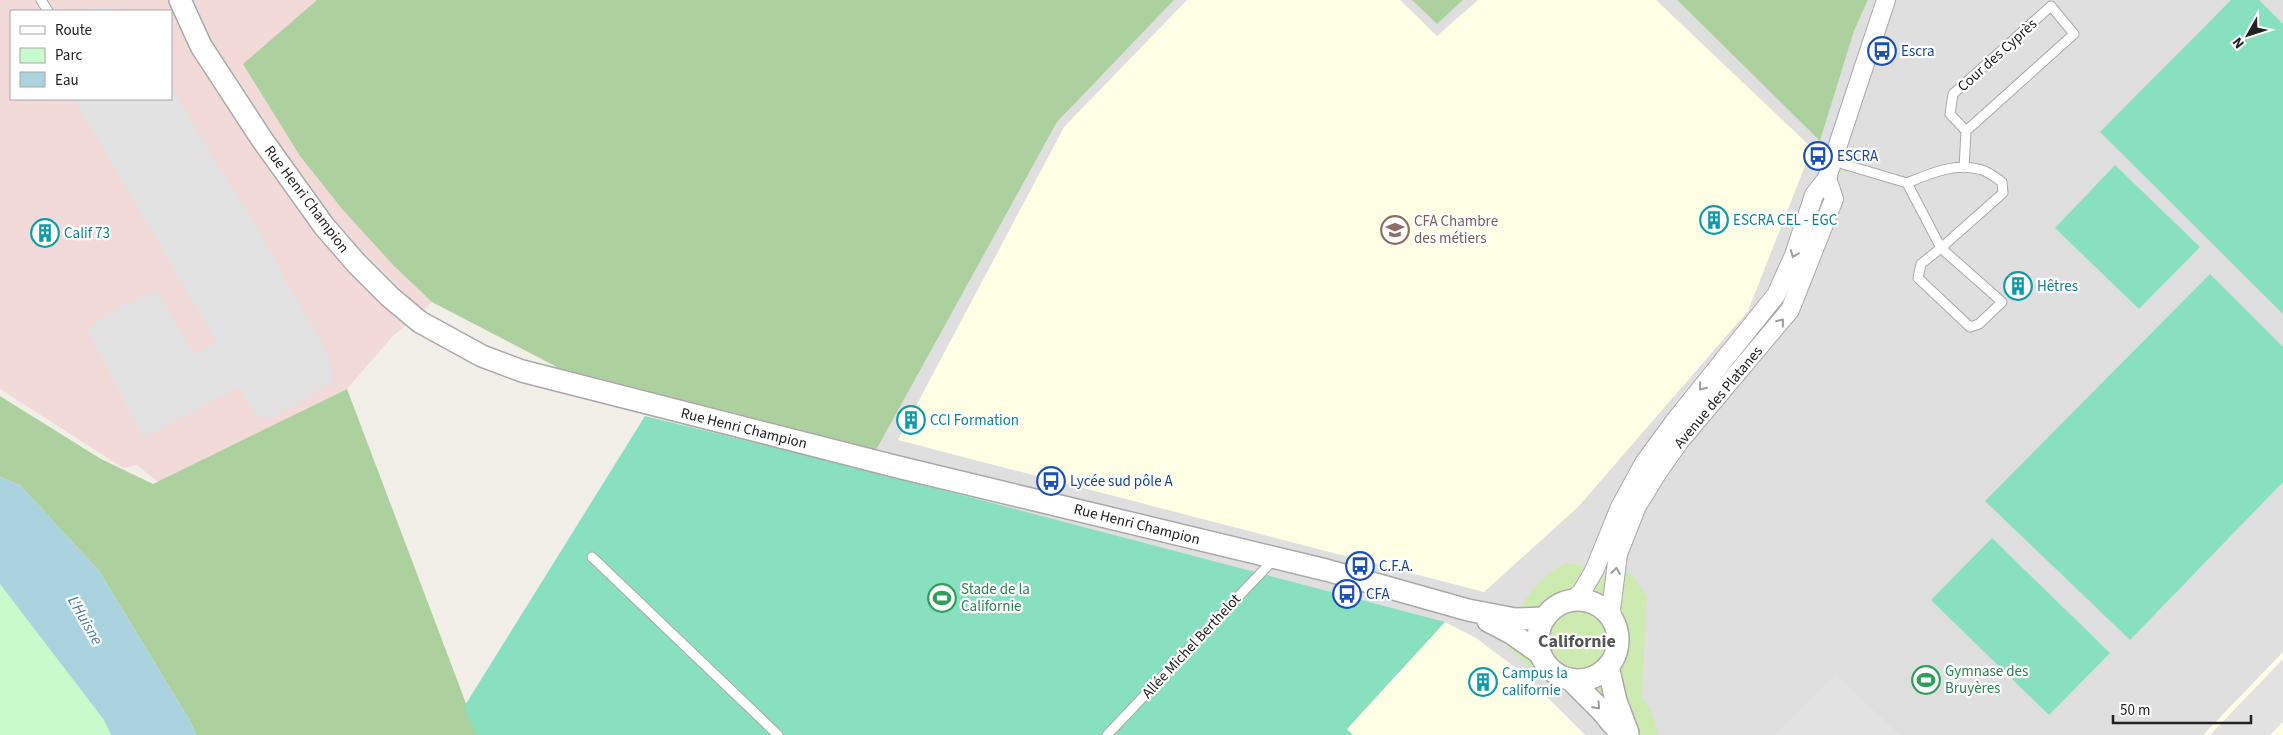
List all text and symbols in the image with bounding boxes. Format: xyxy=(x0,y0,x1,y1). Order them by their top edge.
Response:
legend xyxy=(10,10,172,100)
north arrow xyxy=(2223,10,2273,60)
street label: Cour des Cyprès xyxy=(1953,14,2042,97)
text: Route xyxy=(55,20,92,41)
text: N xyxy=(2228,33,2249,52)
bus stop icon: Escra xyxy=(1867,36,1897,66)
place label: Escra xyxy=(1901,41,1934,62)
text: Parc xyxy=(55,45,82,66)
text: Eau xyxy=(55,70,79,91)
street label: Rue Henri Champion xyxy=(259,141,354,257)
bus stop icon: ESCRA xyxy=(1803,141,1833,171)
place label: ESCRA xyxy=(1837,146,1879,167)
building icon: ESCRA CEL - EGC xyxy=(1699,205,1729,235)
place label: ESCRA CEL - EGC xyxy=(1733,210,1838,231)
place label: CFA Chambre des métiers xyxy=(1414,211,1498,249)
school or university icon: CFA Chambre des métiers xyxy=(1380,215,1410,245)
building icon: Calif 73 xyxy=(30,218,60,248)
place label: Calif 73 xyxy=(64,223,110,244)
one-way arrow xyxy=(1790,249,1800,258)
building icon: Hêtres xyxy=(2003,271,2033,301)
place label: Hêtres xyxy=(2037,276,2078,297)
one-way arrow xyxy=(1775,319,1783,328)
street label: Avenue des Platanes xyxy=(1669,341,1768,453)
one-way arrow xyxy=(1699,381,1708,390)
street label: Rue Henri Champion xyxy=(678,403,809,454)
building icon: CCI Formation xyxy=(896,405,926,435)
place label: CCI Formation xyxy=(930,410,1019,431)
bus stop icon: Lycée sud pôle A xyxy=(1036,466,1066,496)
place label: Lycée sud pôle A xyxy=(1070,471,1174,492)
street label: Rue Henri Champion xyxy=(1071,499,1202,550)
bus stop icon: C.F.A. xyxy=(1345,551,1375,581)
place label: C.F.A. xyxy=(1379,556,1413,577)
one-way arrow xyxy=(1610,566,1621,574)
place label: Stade de la Californie xyxy=(961,579,1030,617)
bus stop icon: CFA xyxy=(1332,579,1362,609)
sports icon: Stade de la Californie xyxy=(927,583,957,613)
place label: CFA xyxy=(1366,584,1390,605)
street label: Allée Michel Berthelot xyxy=(1137,589,1246,703)
water label: L'Huisne xyxy=(62,592,108,649)
district label: Californie xyxy=(1538,629,1616,654)
place label: Gymnase des Bruyères xyxy=(1945,661,2028,699)
place label: Campus la californie xyxy=(1502,663,1568,701)
sports icon: Gymnase des Bruyères xyxy=(1911,665,1941,695)
building icon: Campus la californie xyxy=(1468,667,1498,697)
scale bar xyxy=(2113,692,2250,724)
one-way arrow xyxy=(1591,700,1600,709)
text: 50 m xyxy=(2120,700,2150,721)

